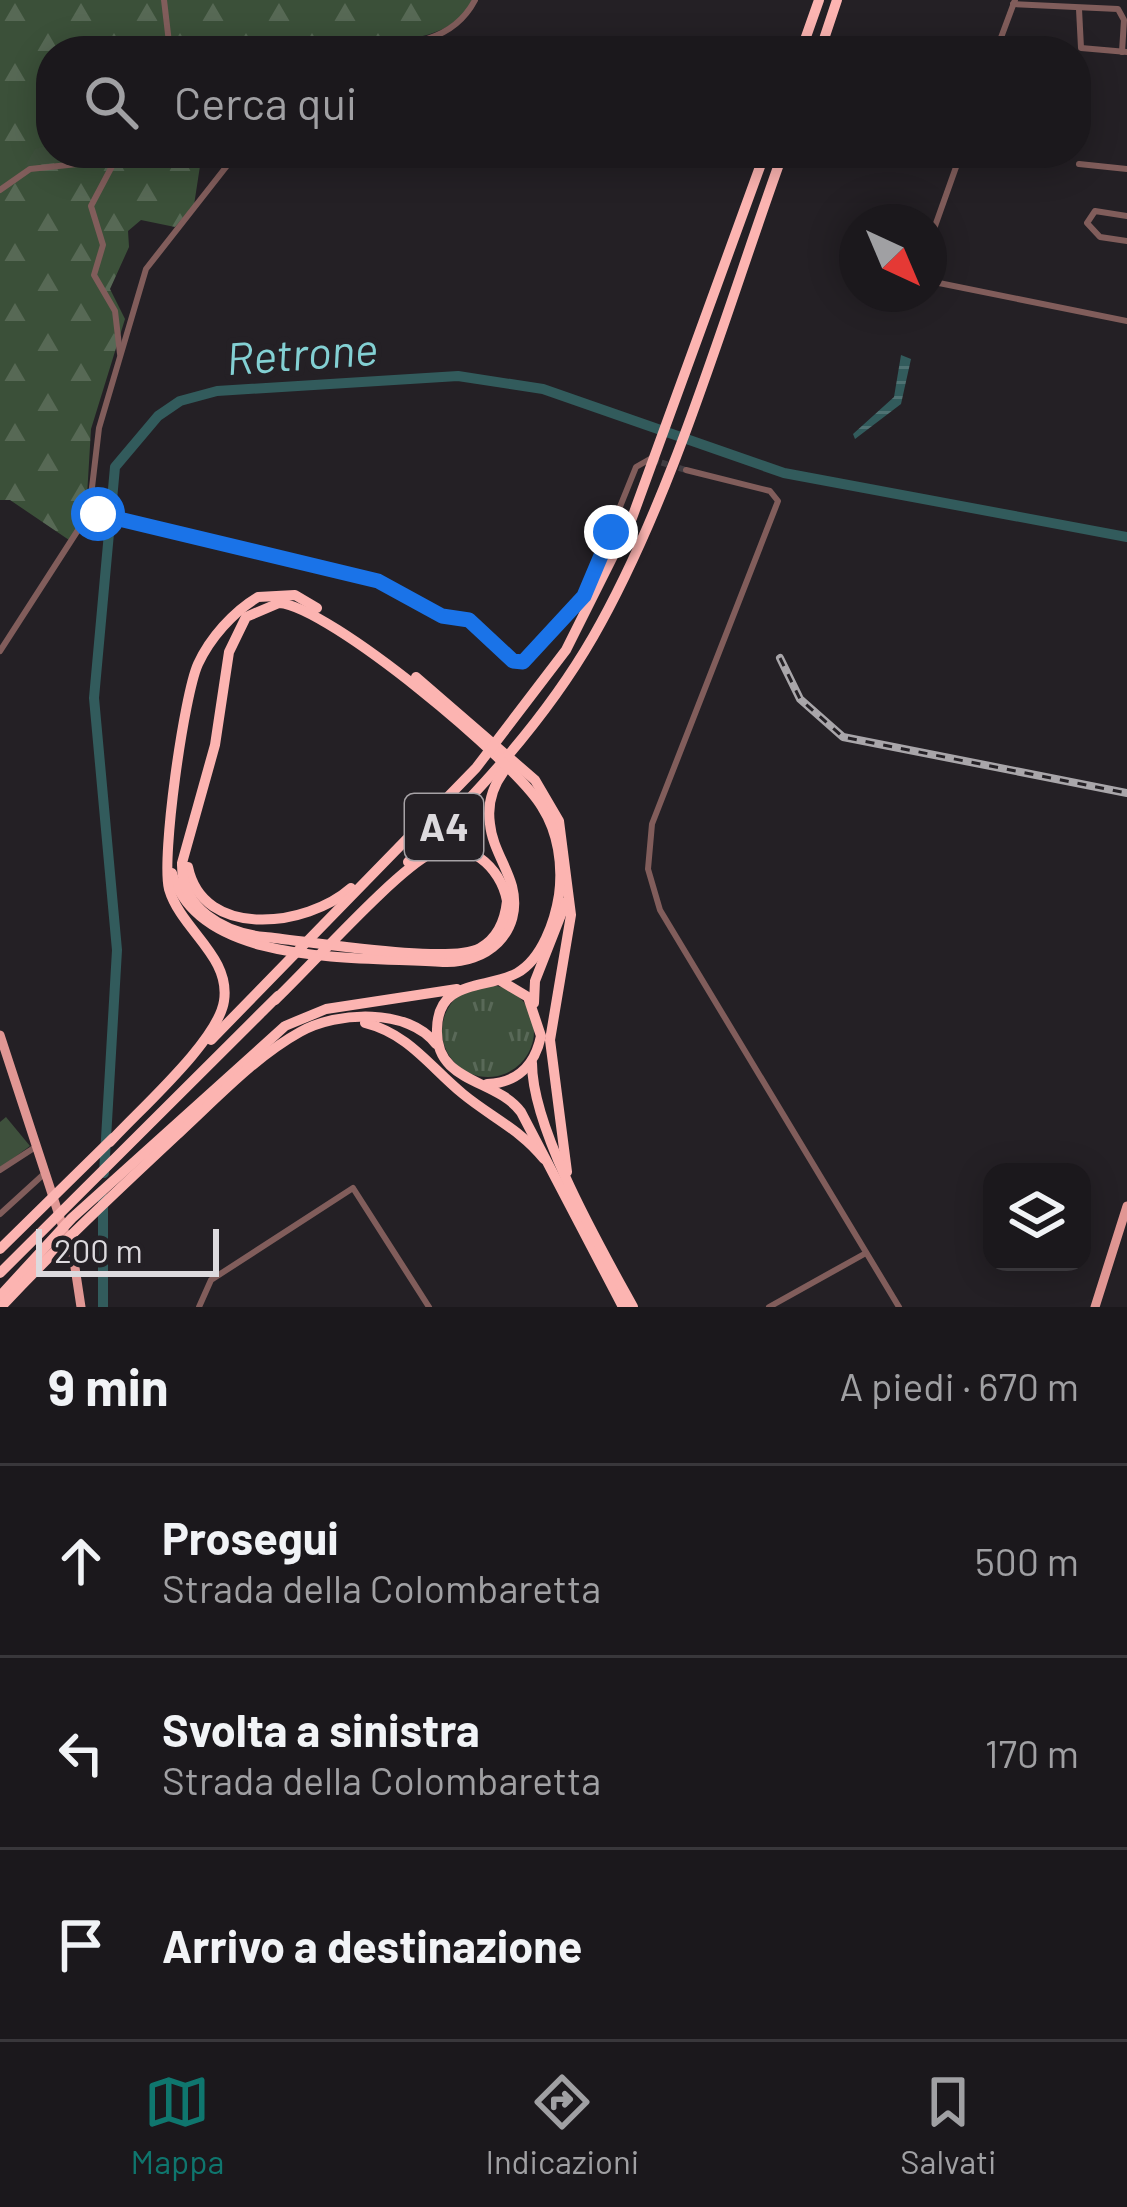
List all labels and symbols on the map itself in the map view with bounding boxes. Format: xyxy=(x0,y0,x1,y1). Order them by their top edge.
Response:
north arrow xyxy=(839,204,947,312)
water label: Retrone xyxy=(224,320,379,384)
route start xyxy=(71,487,125,541)
route end xyxy=(584,505,638,559)
road number: A4 xyxy=(405,794,483,860)
scale bar xyxy=(36,1223,219,1276)

